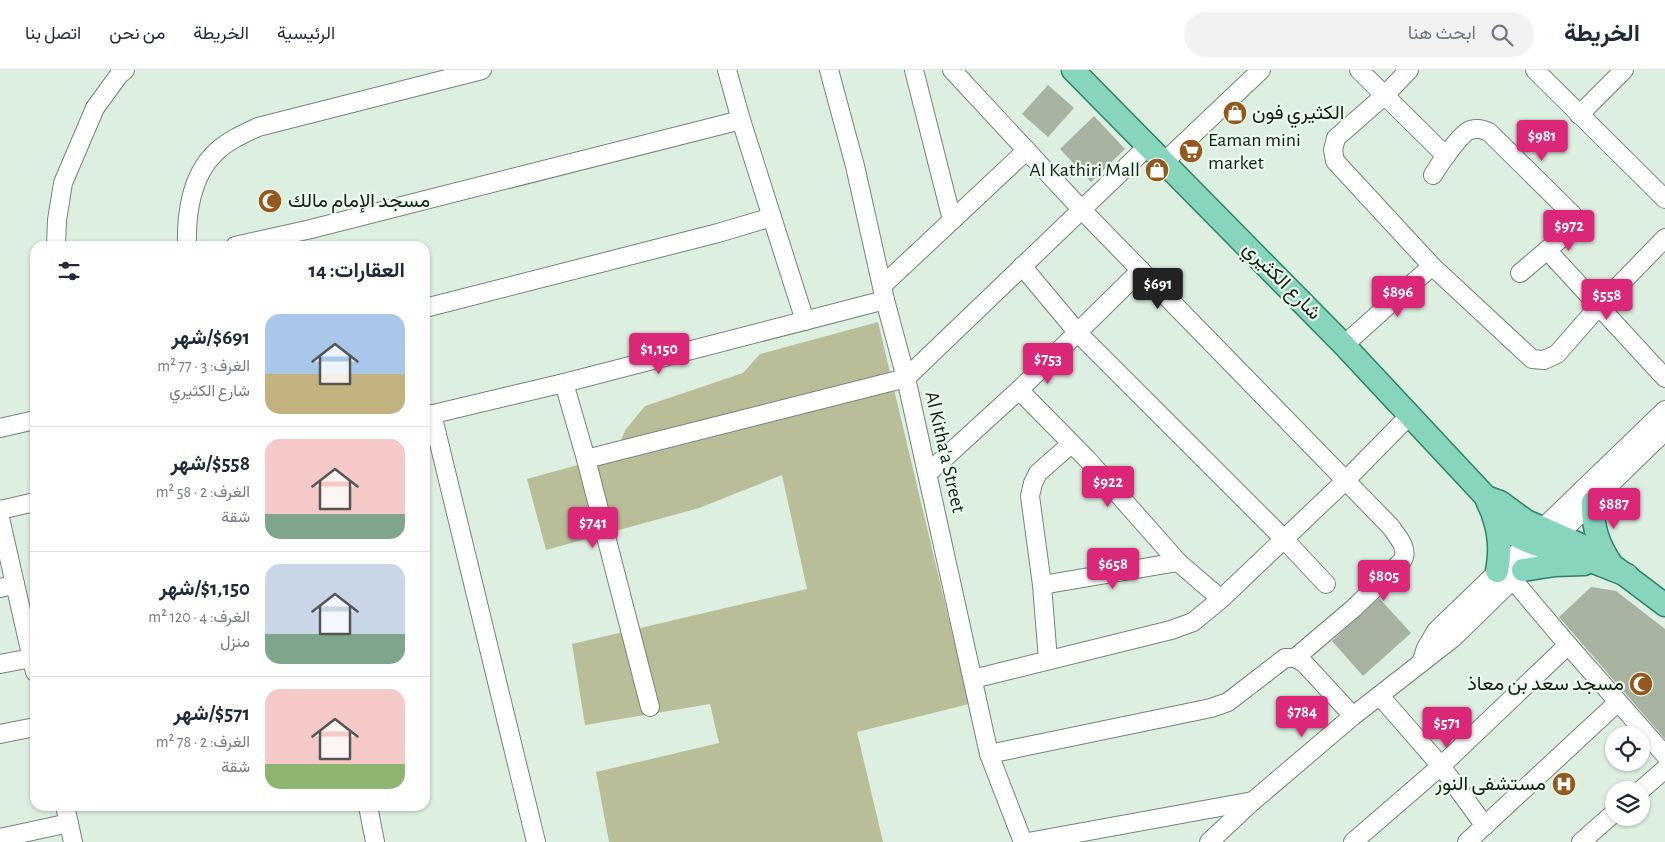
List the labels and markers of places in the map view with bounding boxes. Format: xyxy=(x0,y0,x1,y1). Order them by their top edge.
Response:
shop icon: الكثيري فون xyxy=(1222,100,1248,126)
place label: الكثيري فون xyxy=(1252,103,1344,129)
pin: $981 xyxy=(1512,119,1572,162)
place label: Eaman mini market xyxy=(1208,130,1301,173)
supermarket icon: Eaman mini market xyxy=(1178,138,1204,164)
shop icon: Al Kathiri Mall xyxy=(1144,157,1170,183)
place label: Al Kathiri Mall xyxy=(1029,160,1140,180)
mosque icon: مسجد الإمام مالك xyxy=(257,188,283,214)
place label: مسجد الإمام مالك xyxy=(288,191,430,213)
pin: $972 xyxy=(1539,210,1599,252)
pin: $691 xyxy=(1128,268,1188,310)
pin: $896 xyxy=(1368,276,1428,318)
pin: $558 xyxy=(1577,278,1637,321)
pin: $1,150 xyxy=(618,332,700,375)
pin: $753 xyxy=(1018,342,1078,385)
pin: $922 xyxy=(1078,466,1138,508)
pin: $887 xyxy=(1584,488,1644,530)
pin: $741 xyxy=(563,506,623,549)
pin: $658 xyxy=(1083,548,1143,590)
pin: $805 xyxy=(1354,560,1414,602)
mosque icon: مسجد سعد بن معاذ xyxy=(1628,671,1654,697)
place label: مسجد سعد بن معاذ xyxy=(1467,674,1624,695)
pin: $784 xyxy=(1272,696,1332,738)
pin: $571 xyxy=(1417,706,1477,749)
hospital icon: مستشفى النور xyxy=(1551,771,1577,797)
place label: مستشفى النور xyxy=(1434,774,1546,796)

